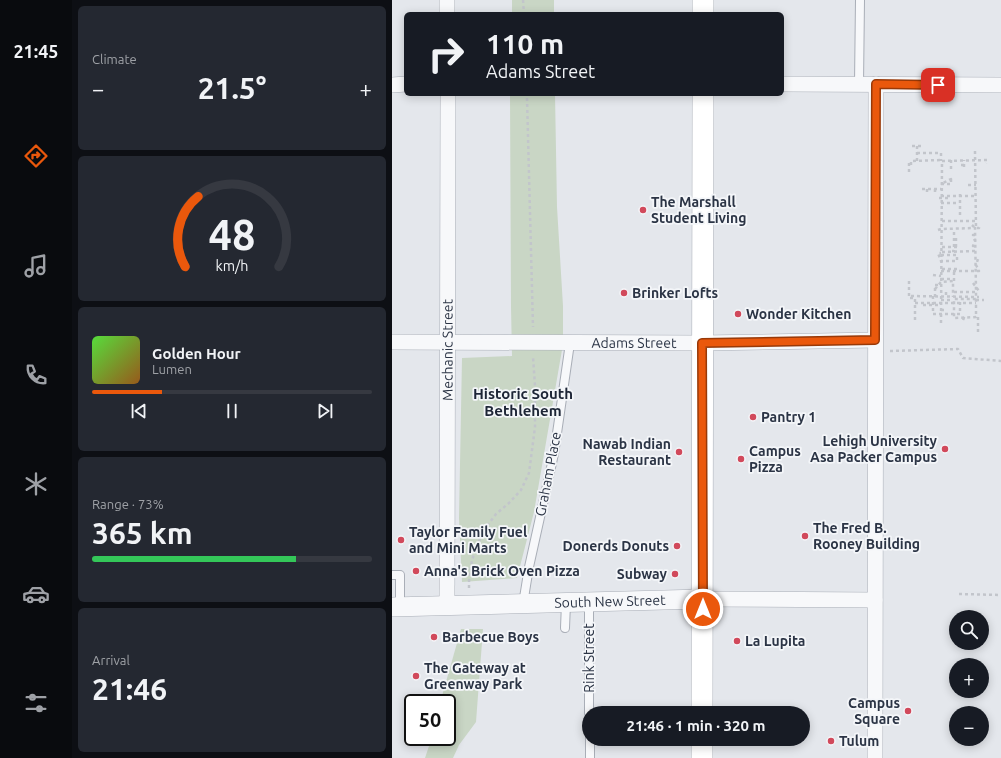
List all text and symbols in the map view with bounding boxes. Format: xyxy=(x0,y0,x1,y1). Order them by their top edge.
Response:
icon: right xyxy=(420,28,472,80)
text: 110 m xyxy=(486,28,564,59)
text: 21:45 xyxy=(13,41,59,61)
text: Climate xyxy=(92,52,137,66)
text: Adams Street xyxy=(486,61,595,81)
pin xyxy=(921,68,955,102)
text: 21.5° xyxy=(198,71,266,105)
icon: arrive xyxy=(927,74,949,96)
text: − xyxy=(92,76,104,101)
text: + xyxy=(360,76,372,101)
icon: directions xyxy=(22,142,50,170)
place label: The Marshall Student Living xyxy=(651,194,746,226)
marker: The Marshall Student Living xyxy=(638,205,648,215)
text: 48 xyxy=(209,210,255,257)
icon: music xyxy=(22,252,50,280)
text: km/h xyxy=(216,257,248,273)
place label: Brinker Lofts xyxy=(632,285,719,301)
marker: Brinker Lofts xyxy=(619,288,629,298)
street label: Mechanic Street xyxy=(439,299,456,401)
place label: Wonder Kitchen xyxy=(746,306,851,322)
marker: Wonder Kitchen xyxy=(733,309,743,319)
street label: Adams Street xyxy=(591,335,677,351)
text: Golden Hour xyxy=(152,345,241,362)
icon: phone xyxy=(22,361,50,389)
text: Lumen xyxy=(152,362,192,376)
district label: Historic South Bethlehem xyxy=(473,385,573,419)
icon: previous xyxy=(128,400,150,422)
icon: pause xyxy=(221,400,243,422)
icon: next xyxy=(314,400,336,422)
place label: Pantry 1 xyxy=(761,409,816,425)
marker: Pantry 1 xyxy=(748,412,758,422)
street label: Graham Place xyxy=(532,430,564,518)
place label: Lehigh University Asa Packer Campus xyxy=(810,433,938,465)
place label: Nawab Indian Restaurant xyxy=(582,436,671,468)
place label: Campus Pizza xyxy=(749,443,801,475)
marker: Lehigh University Asa Packer Campus xyxy=(940,444,950,454)
marker: Nawab Indian Restaurant xyxy=(674,447,684,457)
marker: Campus Pizza xyxy=(736,454,746,464)
icon: climate xyxy=(22,470,50,498)
text: Range · 73% xyxy=(92,497,164,511)
text: 365 km xyxy=(92,516,193,550)
place label: The Fred B. Rooney Building xyxy=(813,520,920,552)
place label: Taylor Family Fuel and Mini Marts xyxy=(409,524,527,556)
marker: The Fred B. Rooney Building xyxy=(800,531,810,541)
marker: Taylor Family Fuel and Mini Marts xyxy=(396,535,406,545)
place label: Donerds Donuts xyxy=(562,538,669,554)
marker: Donerds Donuts xyxy=(672,541,682,551)
place label: Anna's Brick Oven Pizza xyxy=(424,563,580,579)
marker: Anna's Brick Oven Pizza xyxy=(411,566,421,576)
place label: Subway xyxy=(617,566,668,582)
marker: Subway xyxy=(670,569,680,579)
icon: car xyxy=(22,580,50,608)
position arrow xyxy=(682,588,724,630)
street label: South New Street xyxy=(554,592,666,611)
map controls xyxy=(949,610,989,746)
button: search xyxy=(949,610,989,650)
street label: Rink Street xyxy=(581,623,597,693)
place label: Barbecue Boys xyxy=(442,629,540,645)
marker: Barbecue Boys xyxy=(429,632,439,642)
place label: La Lupita xyxy=(745,633,805,649)
marker: La Lupita xyxy=(732,636,742,646)
text: Arrival xyxy=(92,653,130,667)
button: + xyxy=(949,658,989,698)
place label: The Gateway at Greenway Park xyxy=(424,660,526,692)
marker: The Gateway at Greenway Park xyxy=(411,671,421,681)
text: 21:46 xyxy=(92,672,167,706)
icon: filters xyxy=(22,689,50,717)
speed limit sign: 50 xyxy=(404,694,456,746)
place label: Campus Square xyxy=(848,695,900,727)
marker: Campus Square xyxy=(903,706,913,716)
button: − xyxy=(949,706,989,746)
text: 21:46 · 1 min · 320 m xyxy=(627,717,765,734)
place label: Tulum xyxy=(839,733,879,749)
marker: Tulum xyxy=(826,736,836,746)

